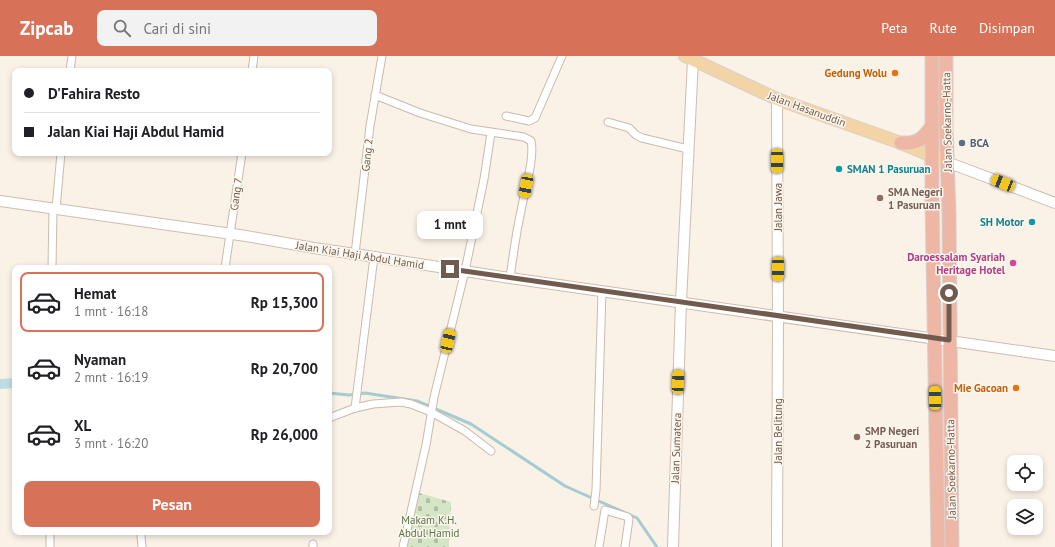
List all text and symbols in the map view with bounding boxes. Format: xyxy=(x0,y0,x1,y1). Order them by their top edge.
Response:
search box xyxy=(97,10,377,46)
text: Zipcab xyxy=(20,16,73,40)
icon: search xyxy=(111,17,133,39)
text: Cari di sini xyxy=(143,19,211,38)
text: Peta xyxy=(881,19,907,37)
text: Rute xyxy=(929,19,957,37)
text: Disimpan xyxy=(979,19,1035,37)
place label: Gedung Wolu xyxy=(825,66,887,80)
marker: Gedung Wolu xyxy=(890,68,900,78)
street label: Jalan Soekarno-Hatta xyxy=(939,72,955,173)
text: D'Fahira Resto xyxy=(48,84,140,103)
street label: Jalan Hasanuddin xyxy=(765,88,848,130)
text: Jalan Kiai Haji Abdul Hamid xyxy=(48,122,224,141)
place label: BCA xyxy=(970,136,989,150)
street label: Gang 2 xyxy=(358,138,376,172)
marker: BCA xyxy=(957,138,967,148)
car xyxy=(771,149,783,173)
place label: SMAN 1 Pasuruan xyxy=(847,162,931,176)
marker: SMAN 1 Pasuruan xyxy=(834,164,844,174)
car xyxy=(518,173,534,199)
car xyxy=(990,173,1016,193)
street label: Gang 7 xyxy=(227,177,245,211)
street label: Jalan Jawa xyxy=(771,183,785,232)
place label: SMA Negeri 1 Pasuruan xyxy=(888,185,943,212)
marker: SMA Negeri 1 Pasuruan xyxy=(875,193,885,203)
callout: 1 mnt xyxy=(417,211,483,239)
place label: SH Motor xyxy=(980,215,1024,229)
text: 1 mnt xyxy=(434,216,466,233)
marker: SH Motor xyxy=(1027,217,1037,227)
street label: Jalan Kiai Haji Abdul Hamid xyxy=(294,238,425,272)
place label: Daroessalam Syariah Heritage Hotel xyxy=(907,250,1006,277)
car xyxy=(772,257,784,281)
marker: Daroessalam Syariah Heritage Hotel xyxy=(1008,258,1018,268)
route end xyxy=(441,260,459,278)
icon: car xyxy=(26,284,62,320)
text: Hemat xyxy=(74,284,116,303)
route start xyxy=(940,284,958,302)
text: Rp 15,300 xyxy=(251,293,318,312)
text: 1 mnt · 16:18 xyxy=(74,303,148,320)
car xyxy=(439,328,457,354)
icon: car xyxy=(26,350,62,386)
text: Nyaman xyxy=(74,350,126,369)
text: Rp 20,700 xyxy=(251,359,318,378)
text: 2 mnt · 16:19 xyxy=(74,369,148,386)
car xyxy=(672,370,684,394)
place label: Mie Gacoan xyxy=(954,381,1008,395)
marker: Mie Gacoan xyxy=(1011,383,1021,393)
car xyxy=(929,386,941,410)
street label: Jalan Belitung xyxy=(771,398,785,465)
street label: Jalan Sumatera xyxy=(668,412,684,485)
icon: car xyxy=(26,416,62,452)
text: XL xyxy=(74,416,91,435)
street label: Jalan Soekarno-Hatta xyxy=(943,419,959,520)
place label: SMP Negeri 2 Pasuruan xyxy=(865,424,919,451)
text: Rp 26,000 xyxy=(251,425,318,444)
marker: SMP Negeri 2 Pasuruan xyxy=(852,432,862,442)
text: 3 mnt · 16:20 xyxy=(74,435,148,452)
map controls xyxy=(1007,455,1043,535)
button: locate xyxy=(1007,455,1043,491)
button: Pesan xyxy=(24,481,320,527)
button: layers xyxy=(1007,499,1043,535)
park label: Makam K.H. Abdul Hamid xyxy=(398,513,460,540)

